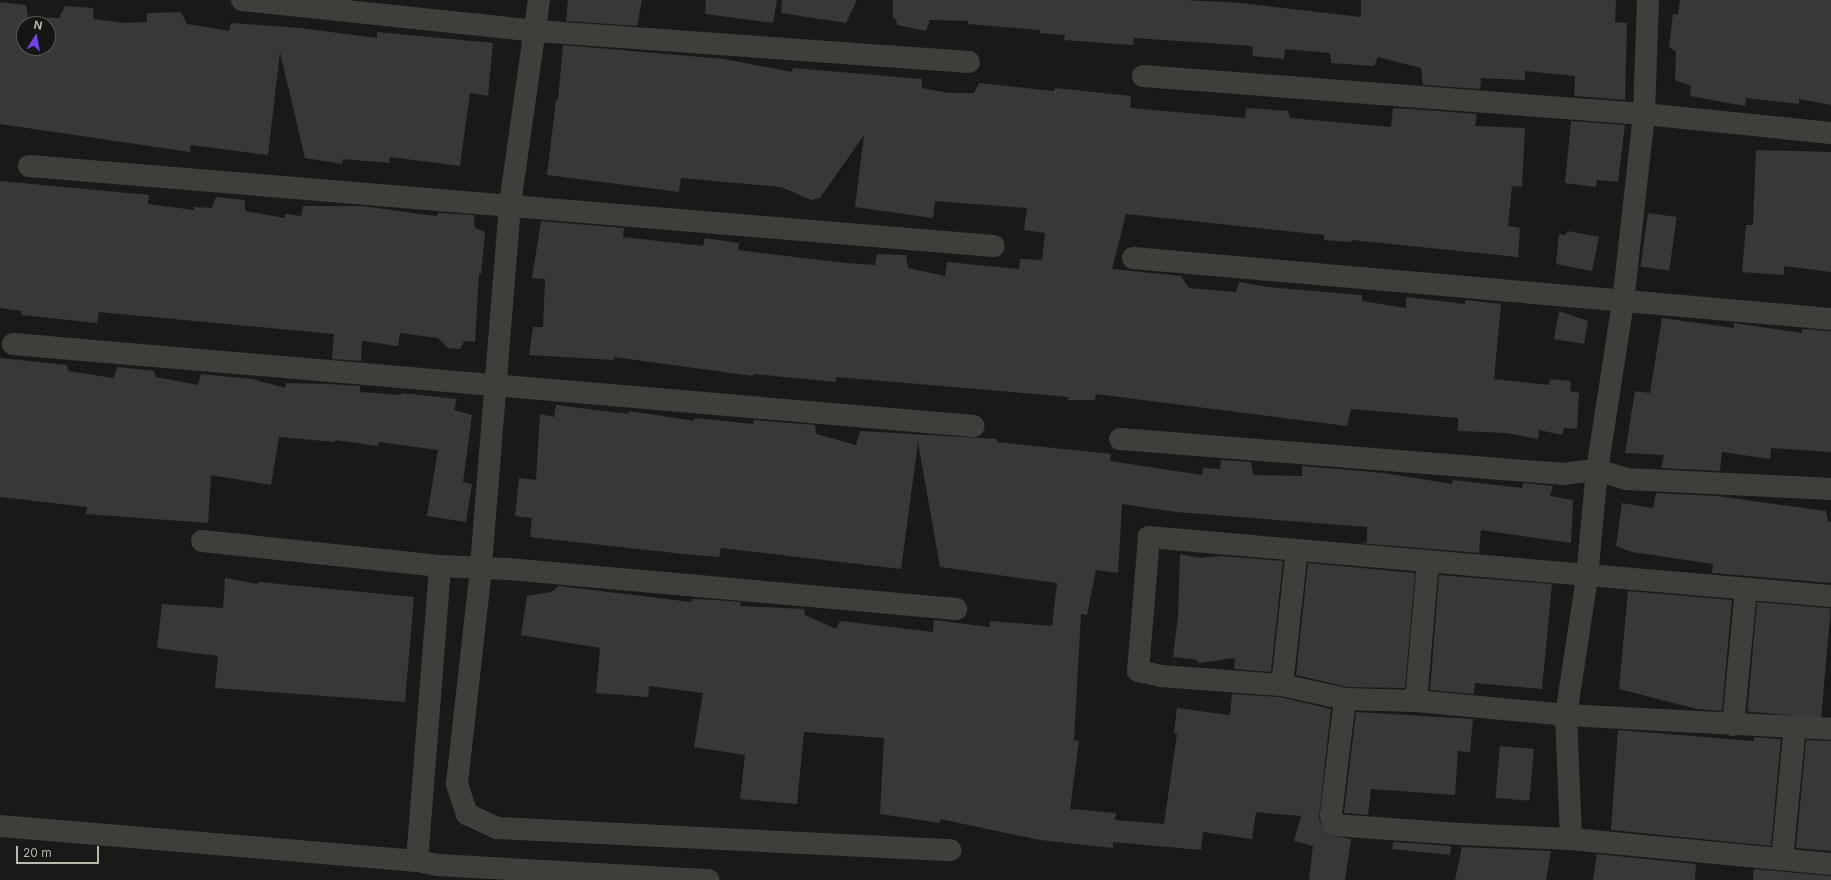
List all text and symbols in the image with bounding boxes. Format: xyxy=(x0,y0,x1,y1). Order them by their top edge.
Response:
north arrow xyxy=(16,16,56,56)
text: N xyxy=(33,18,44,33)
scale bar xyxy=(18,838,101,864)
text: 20 m xyxy=(23,845,52,860)

